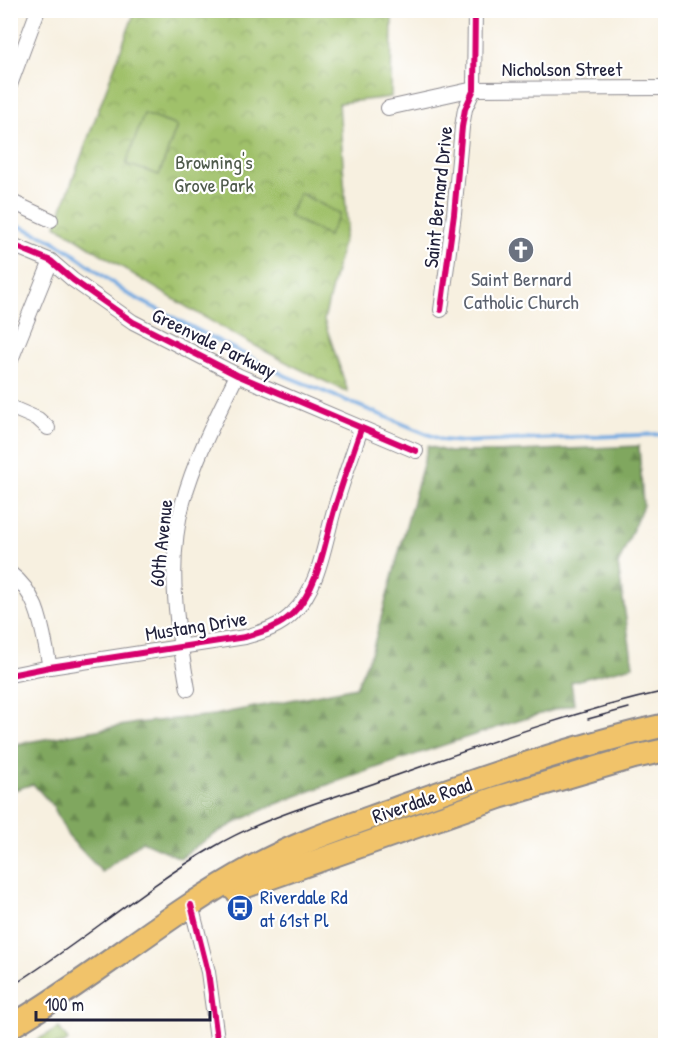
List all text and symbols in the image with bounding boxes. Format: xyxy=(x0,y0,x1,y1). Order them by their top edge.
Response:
street label: Nicholson Street xyxy=(502,55,623,82)
street label: Saint Bernard Drive xyxy=(417,125,458,269)
park label: Browning's Grove Park xyxy=(174,148,254,198)
church icon: Saint Bernard Catholic Church xyxy=(506,235,536,265)
place label: Saint Bernard Catholic Church xyxy=(463,265,579,315)
street label: Greenvale Parkway xyxy=(148,301,281,384)
street label: 60th Avenue xyxy=(143,498,179,588)
street label: Mustang Drive xyxy=(143,604,249,647)
street label: Riverdale Road xyxy=(368,770,475,829)
place label: Riverdale Rd at 61st Pl xyxy=(260,883,348,933)
bus stop icon: Riverdale Rd at 61st Pl xyxy=(225,893,255,923)
scale bar xyxy=(36,984,210,1022)
text: 100 m xyxy=(45,992,84,1017)

